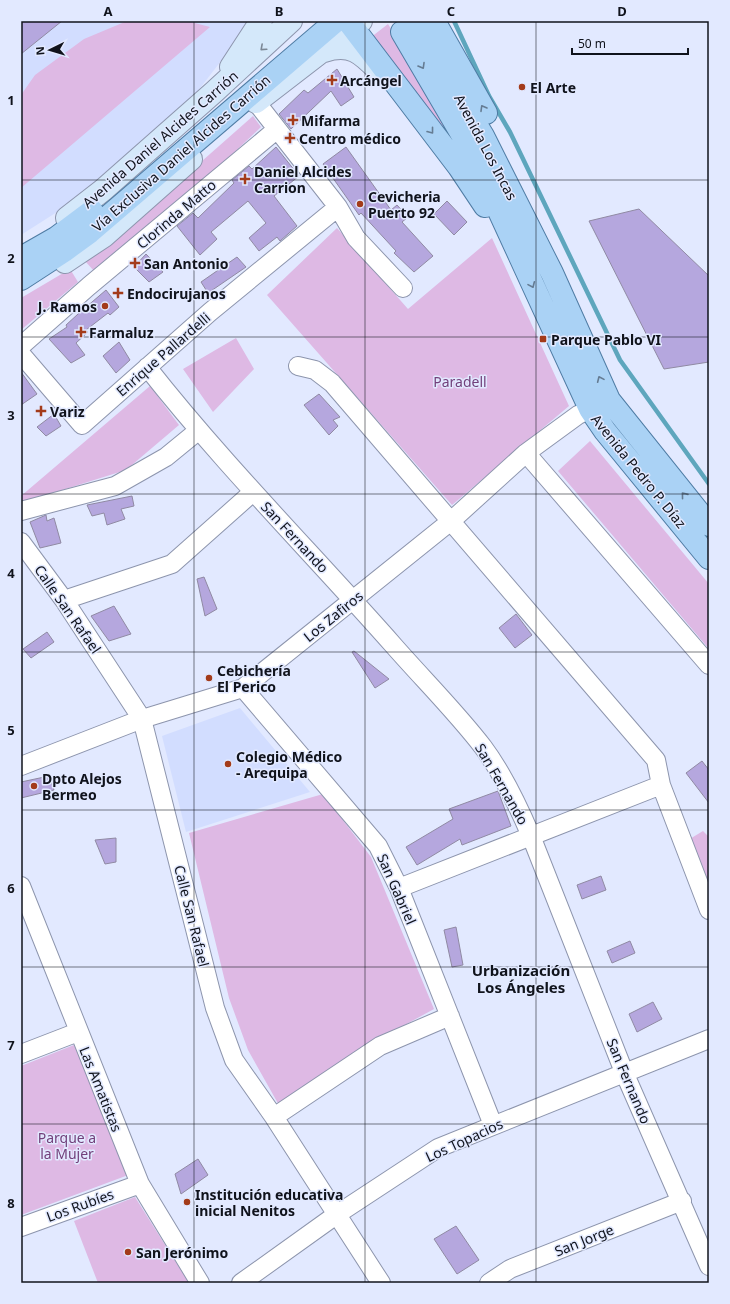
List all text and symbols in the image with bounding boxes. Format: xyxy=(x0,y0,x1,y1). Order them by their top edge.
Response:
text: A xyxy=(104,2,113,20)
text: B xyxy=(275,2,283,20)
text: C xyxy=(447,2,455,20)
text: D xyxy=(617,2,627,20)
north arrow xyxy=(30,30,70,70)
scale bar xyxy=(572,30,688,56)
text: 50 m xyxy=(578,35,606,52)
one-way arrow xyxy=(260,43,268,51)
text: N xyxy=(32,46,47,56)
one-way arrow xyxy=(418,62,425,69)
street label: Avenida Daniel Alcides Carrión xyxy=(78,66,242,212)
street label: Vía Exclusiva Daniel Alcides Carrión xyxy=(88,70,274,236)
place label: Arcángel xyxy=(340,71,402,90)
marker: Arcángel xyxy=(327,75,337,85)
place label: El Arte xyxy=(530,78,576,97)
marker: El Arte xyxy=(517,82,527,92)
text: 1 xyxy=(7,91,15,109)
street label: Avenida Los Incas xyxy=(450,91,522,203)
one-way arrow xyxy=(481,105,488,112)
place label: Mifarma xyxy=(301,111,361,130)
marker: Mifarma xyxy=(288,115,298,125)
one-way arrow xyxy=(426,126,433,133)
place label: Centro médico xyxy=(299,129,401,148)
marker: Centro médico xyxy=(284,132,296,144)
place label: Daniel Alcides Carrion xyxy=(254,162,352,197)
marker: Daniel Alcides Carrion xyxy=(239,173,251,185)
street label: Clorinda Matto xyxy=(132,175,220,253)
place label: Cevicheria Puerto 92 xyxy=(368,187,441,222)
marker: Cevicheria Puerto 92 xyxy=(355,199,365,209)
text: 2 xyxy=(7,249,15,267)
place label: San Antonio xyxy=(144,254,229,273)
marker: San Antonio xyxy=(129,257,141,269)
one-way arrow xyxy=(527,280,535,288)
place label: Endocirujanos xyxy=(127,284,226,303)
marker: Endocirujanos xyxy=(112,287,124,299)
place label: J. Ramos xyxy=(36,297,97,316)
marker: J. Ramos xyxy=(100,301,110,311)
street label: Enrique Pallardelli xyxy=(112,308,214,400)
place label: Farmaluz xyxy=(89,323,154,342)
marker: Farmaluz xyxy=(76,327,86,337)
place label: Parque Pablo VI xyxy=(551,330,661,349)
marker: Parque Pablo VI xyxy=(538,334,548,344)
park label: Paradell xyxy=(433,372,487,391)
one-way arrow xyxy=(597,376,605,383)
place label: Variz xyxy=(50,402,85,421)
marker: Variz xyxy=(35,405,47,417)
text: 3 xyxy=(7,406,15,424)
street label: Avenida Pedro P. Díaz xyxy=(587,410,691,532)
one-way arrow xyxy=(682,492,689,499)
street label: San Fernando xyxy=(257,497,333,577)
street label: Calle San Rafael xyxy=(30,561,106,657)
text: 4 xyxy=(7,564,15,582)
street label: Los Zafiros xyxy=(299,586,367,646)
place label: Cebichería El Perico xyxy=(217,661,291,696)
marker: Cebichería El Perico xyxy=(204,673,214,683)
text: 5 xyxy=(7,721,15,739)
street label: San Fernando xyxy=(471,740,533,828)
place label: Colegio Médico - Arequipa xyxy=(236,747,343,782)
marker: Colegio Médico - Arequipa xyxy=(223,759,233,769)
place label: Dpto Alejos Bermeo xyxy=(42,769,122,804)
marker: Dpto Alejos Bermeo xyxy=(29,781,39,791)
street label: San Gabriel xyxy=(373,851,421,927)
street label: Calle San Rafael xyxy=(170,863,214,969)
text: 6 xyxy=(7,879,15,897)
district label: Urbanización Los Ángeles xyxy=(472,960,570,997)
street label: San Fernando xyxy=(602,1035,656,1127)
text: 7 xyxy=(7,1036,15,1054)
street label: Las Amatistas xyxy=(75,1044,127,1135)
street label: Los Topacios xyxy=(422,1114,506,1166)
park label: Parque a la Mujer xyxy=(38,1128,96,1163)
street label: Los Rubíes xyxy=(44,1184,117,1226)
place label: Institución educativa inicial Nenitos xyxy=(195,1185,343,1220)
text: 8 xyxy=(7,1194,15,1212)
marker: Institución educativa inicial Nenitos xyxy=(182,1197,192,1207)
street label: San Jorge xyxy=(552,1219,617,1260)
place label: San Jerónimo xyxy=(136,1243,228,1262)
marker: San Jerónimo xyxy=(123,1247,133,1257)

